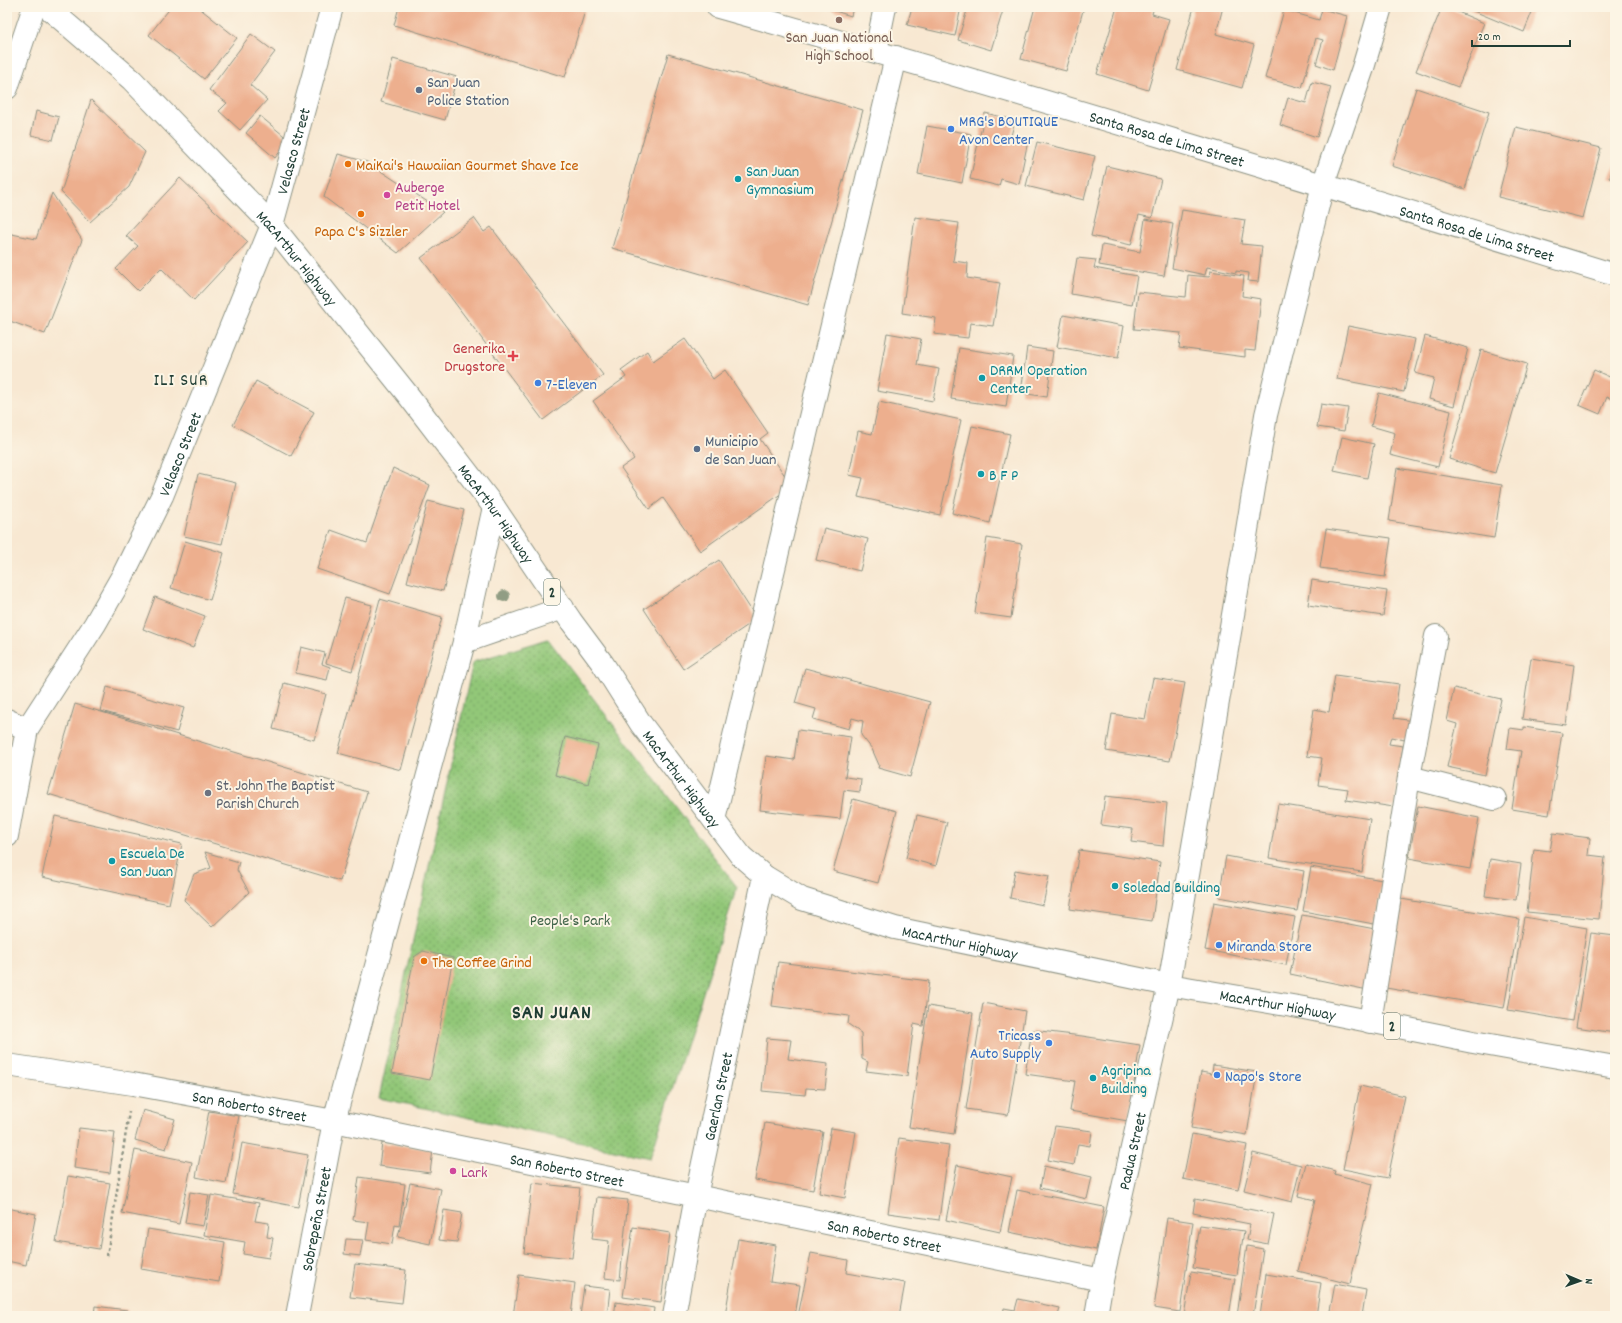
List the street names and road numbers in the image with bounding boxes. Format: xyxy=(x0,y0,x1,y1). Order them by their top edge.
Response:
street label: Velasco Street xyxy=(272,105,318,197)
street label: Santa Rosa de Lima Street xyxy=(1086,106,1247,175)
street label: Santa Rosa de Lima Street xyxy=(1396,200,1557,270)
street label: MacArthur Highway xyxy=(250,206,342,312)
street label: Velasco Street xyxy=(154,409,209,500)
street label: MacArthur Highway xyxy=(451,460,538,569)
road number: 2 xyxy=(544,579,560,605)
street label: MacArthur Highway xyxy=(636,726,725,834)
street label: MacArthur Highway xyxy=(900,921,1020,967)
street label: MacArthur Highway xyxy=(1218,985,1338,1028)
road number: 2 xyxy=(1384,1013,1400,1039)
street label: Gaerlan Street xyxy=(699,1050,740,1143)
street label: San Roberto Street xyxy=(190,1086,308,1130)
street label: Padua Street xyxy=(1114,1110,1154,1193)
street label: San Roberto Street xyxy=(508,1149,626,1195)
street label: Sobrepeña Street xyxy=(297,1165,339,1273)
street label: San Roberto Street xyxy=(825,1214,943,1260)

